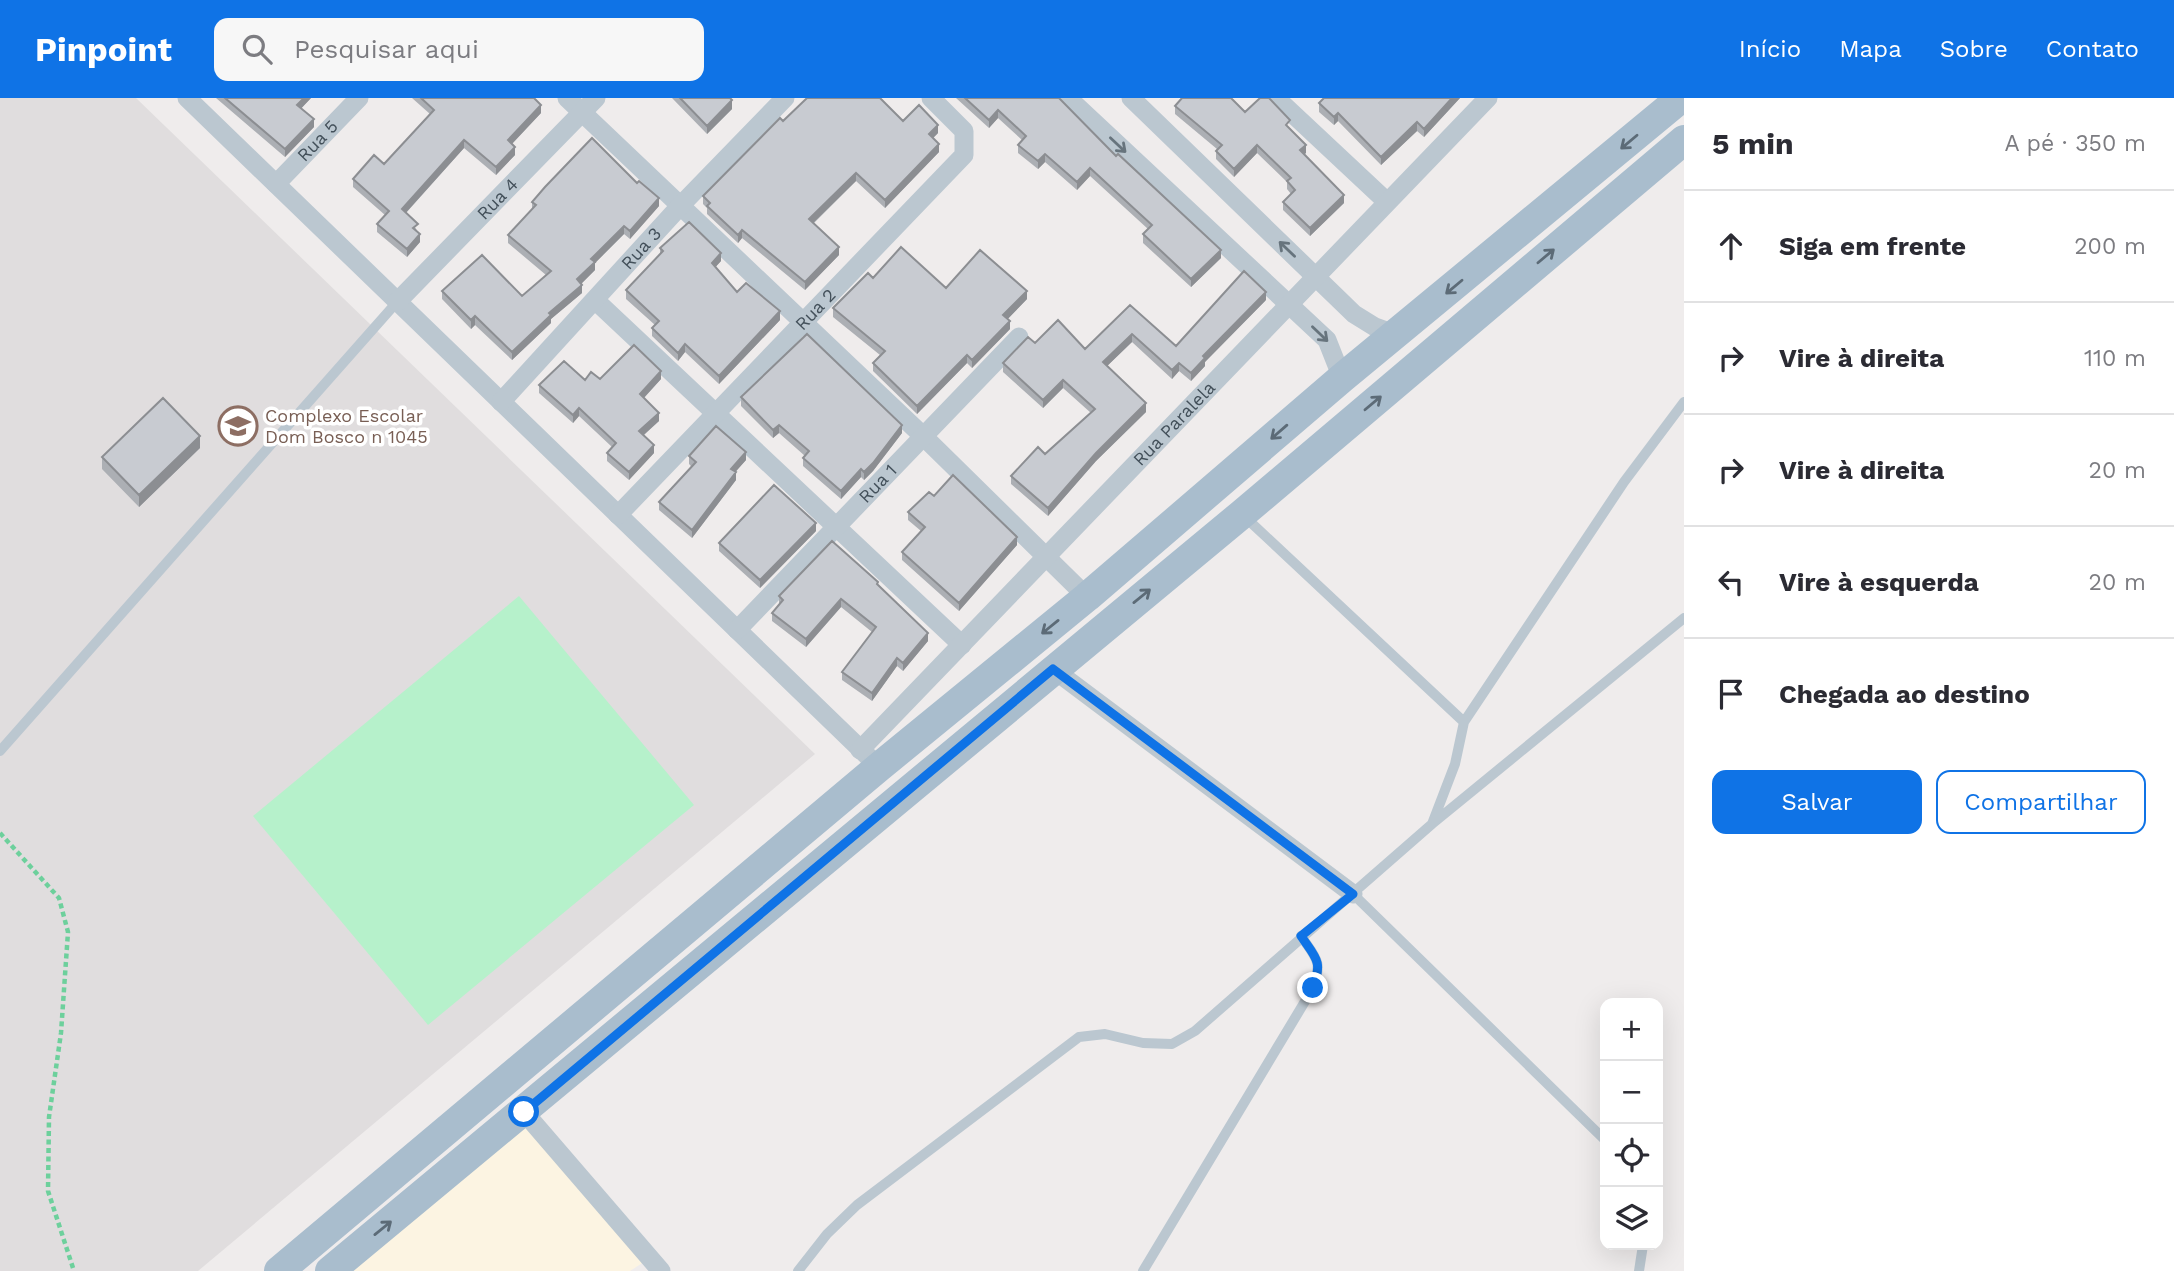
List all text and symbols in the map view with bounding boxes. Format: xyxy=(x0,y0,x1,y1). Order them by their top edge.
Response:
search box xyxy=(214,18,704,81)
text: Pinpoint xyxy=(35,30,172,69)
icon: search xyxy=(238,30,276,68)
text: Pesquisar aqui xyxy=(294,34,479,64)
text: Início xyxy=(1739,35,1801,63)
text: Mapa xyxy=(1839,35,1902,63)
text: Sobre xyxy=(1940,35,2008,63)
text: Contato xyxy=(2046,35,2139,63)
street label: Rua 5 xyxy=(293,115,342,166)
text: 5 min xyxy=(1712,126,1794,161)
text: A pé · 350 m xyxy=(2004,130,2146,157)
one-way arrow xyxy=(1620,133,1638,149)
one-way arrow xyxy=(1109,136,1126,153)
street label: Rua 4 xyxy=(472,173,522,224)
street label: Rua 3 xyxy=(617,223,665,273)
icon: ahead xyxy=(1712,227,1750,265)
text: Siga em frente xyxy=(1779,231,1966,261)
text: 200 m xyxy=(2074,233,2146,260)
one-way arrow xyxy=(1278,240,1295,257)
one-way arrow xyxy=(1537,248,1555,264)
one-way arrow xyxy=(1445,279,1463,295)
street label: Rua 2 xyxy=(790,284,840,334)
one-way arrow xyxy=(1310,325,1328,342)
icon: right xyxy=(1712,339,1750,377)
text: Vire à direita xyxy=(1779,343,1944,373)
text: 110 m xyxy=(2084,345,2146,372)
street label: Rua Paralela xyxy=(1129,377,1219,470)
one-way arrow xyxy=(1363,395,1381,411)
school or university icon: Complexo Escolar Dom Bosco n 1045 xyxy=(217,405,259,447)
place label: Complexo Escolar Dom Bosco n 1045 xyxy=(265,405,428,447)
one-way arrow xyxy=(1270,424,1288,440)
icon: right xyxy=(1712,451,1750,489)
text: Vire à direita xyxy=(1779,455,1944,485)
text: 20 m xyxy=(2089,457,2146,484)
street label: Rua 1 xyxy=(854,460,901,507)
icon: left xyxy=(1712,563,1750,601)
text: Vire à esquerda xyxy=(1779,567,1979,597)
text: 20 m xyxy=(2089,569,2146,596)
one-way arrow xyxy=(1132,589,1150,604)
one-way arrow xyxy=(1041,620,1059,635)
icon: arrive xyxy=(1712,675,1750,713)
text: Chegada ao destino xyxy=(1779,679,2030,709)
button: Salvar xyxy=(1712,770,1922,834)
button: Compartilhar xyxy=(1936,770,2146,834)
route end xyxy=(1297,972,1328,1003)
map controls xyxy=(1600,998,1663,1250)
button: + xyxy=(1600,998,1663,1061)
button: − xyxy=(1600,1061,1663,1124)
route start xyxy=(508,1096,539,1127)
button: locate xyxy=(1600,1124,1663,1187)
button: layers xyxy=(1600,1187,1663,1250)
one-way arrow xyxy=(374,1220,392,1236)

